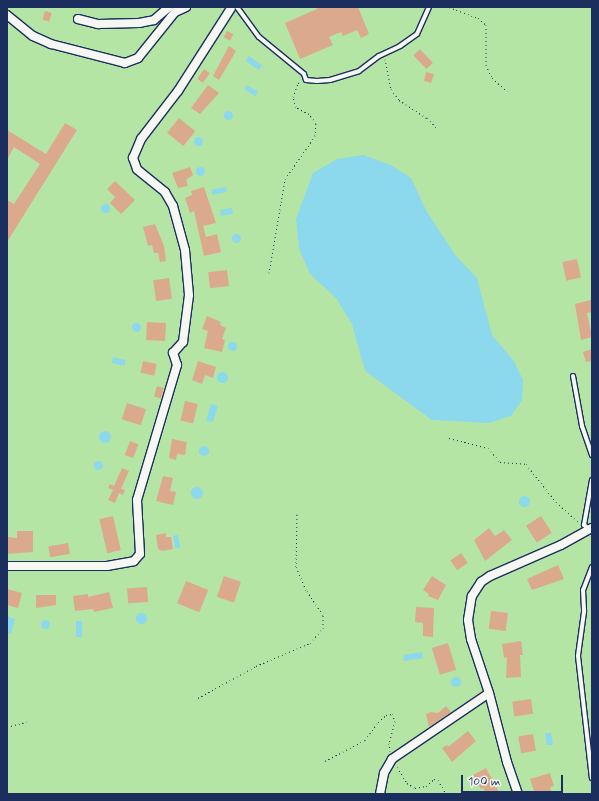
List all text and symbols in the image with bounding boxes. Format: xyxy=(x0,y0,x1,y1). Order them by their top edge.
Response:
scale bar xyxy=(463,767,565,793)
text: 100 m xyxy=(468,774,500,790)

